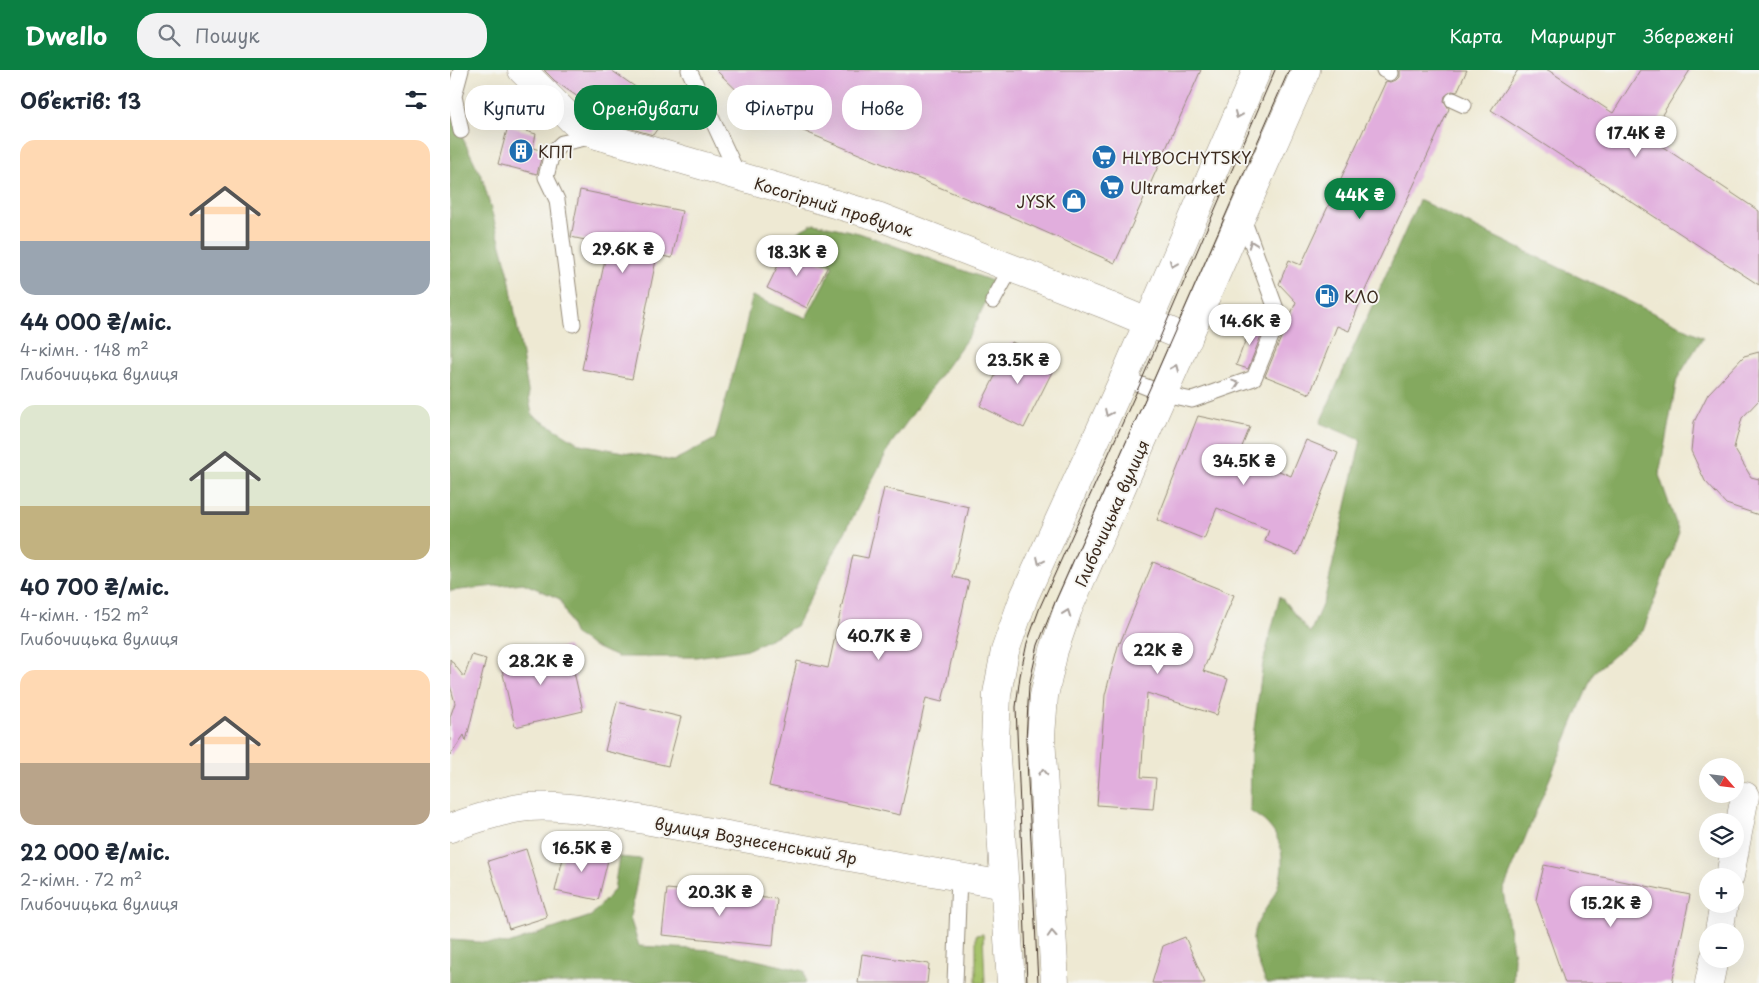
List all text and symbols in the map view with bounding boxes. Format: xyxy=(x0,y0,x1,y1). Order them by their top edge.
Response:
search box xyxy=(137,13,487,58)
text: Dwello xyxy=(25,17,107,53)
icon: search xyxy=(155,21,183,49)
text: Пошук xyxy=(195,21,260,49)
text: Карта xyxy=(1449,22,1502,49)
text: Маршрут xyxy=(1530,22,1615,49)
text: Збережені xyxy=(1643,22,1734,49)
text: Об’єктів: 13 xyxy=(20,84,141,116)
chip: Купити xyxy=(465,85,564,130)
chip: Орендувати xyxy=(574,85,717,130)
chip: Фільтри xyxy=(727,85,832,130)
chip: Нове xyxy=(842,85,922,130)
icon: filters xyxy=(402,86,430,114)
one-way arrow xyxy=(1233,110,1244,119)
pin: 17.4K ₴ xyxy=(1590,116,1682,158)
text: 17.4K ₴ xyxy=(1607,120,1665,144)
building icon: КПП xyxy=(508,138,534,164)
place label: КПП xyxy=(538,139,573,163)
supermarket icon: HLYBOCHYTSKY xyxy=(1091,144,1117,170)
place label: HLYBOCHYTSKY xyxy=(1122,145,1251,169)
street label: Косогірний провулок xyxy=(752,170,917,242)
icon: home xyxy=(180,173,270,263)
supermarket icon: Ultramarket xyxy=(1099,174,1125,200)
place label: Ultramarket xyxy=(1130,175,1226,199)
pin: 44K ₴ xyxy=(1325,178,1395,220)
text: 44K ₴ xyxy=(1335,182,1385,206)
shop icon: JYSK xyxy=(1061,188,1087,214)
place label: JYSK xyxy=(1016,189,1056,213)
pin: 29.6K ₴ xyxy=(577,232,669,274)
pin: 18.3K ₴ xyxy=(751,234,843,277)
text: 29.6K ₴ xyxy=(592,236,654,260)
text: 18.3K ₴ xyxy=(767,239,827,263)
one-way arrow xyxy=(1248,240,1258,249)
one-way arrow xyxy=(1169,259,1180,268)
fuel station icon: КЛО xyxy=(1314,283,1340,309)
place label: КЛО xyxy=(1344,284,1379,308)
pin: 14.6K ₴ xyxy=(1204,304,1296,346)
text: 44 000 ₴/міс. xyxy=(20,305,172,337)
text: 14.6K ₴ xyxy=(1219,308,1281,332)
text: 4-кімн. · 148 m² xyxy=(20,337,149,361)
pin: 23.5K ₴ xyxy=(972,342,1064,385)
text: 23.5K ₴ xyxy=(987,347,1049,371)
text: Глибочицька вулиця xyxy=(20,361,179,385)
one-way arrow xyxy=(1169,364,1179,373)
one-way arrow xyxy=(1232,380,1240,390)
one-way arrow xyxy=(1104,408,1114,417)
street label: Глибочицька вулиця xyxy=(1068,436,1154,590)
icon: home xyxy=(180,438,270,528)
pin: 34.5K ₴ xyxy=(1198,444,1290,486)
text: 34.5K ₴ xyxy=(1212,448,1276,472)
one-way arrow xyxy=(1037,555,1047,564)
text: 40 700 ₴/міс. xyxy=(20,570,169,602)
text: 4-кімн. · 152 m² xyxy=(20,602,149,626)
one-way arrow xyxy=(1061,609,1071,618)
pin: 40.7K ₴ xyxy=(833,618,925,661)
text: 40.7K ₴ xyxy=(847,623,911,647)
text: Глибочицька вулиця xyxy=(20,626,179,650)
pin: 22K ₴ xyxy=(1123,632,1193,675)
text: 22K ₴ xyxy=(1133,637,1183,661)
pin: 28.2K ₴ xyxy=(495,644,587,686)
text: 28.2K ₴ xyxy=(509,648,573,672)
icon: home xyxy=(180,703,270,793)
north arrow xyxy=(1699,758,1744,802)
map controls xyxy=(1699,758,1744,968)
one-way arrow xyxy=(1038,768,1049,776)
street label: вулиця Вознесенський Яр xyxy=(653,810,859,870)
button: layers xyxy=(1699,813,1744,858)
pin: 16.5K ₴ xyxy=(536,830,628,873)
text: 22 000 ₴/міс. xyxy=(20,835,170,867)
text: 16.5K ₴ xyxy=(552,835,612,859)
text: 2-кімн. · 72 m² xyxy=(20,867,142,891)
button: + xyxy=(1699,868,1744,913)
pin: 20.3K ₴ xyxy=(674,874,766,917)
text: 20.3K ₴ xyxy=(688,879,752,903)
pin: 15.2K ₴ xyxy=(1565,886,1657,928)
text: 15.2K ₴ xyxy=(1581,890,1641,914)
text: Глибочицька вулиця xyxy=(20,891,179,915)
button: − xyxy=(1699,923,1744,968)
one-way arrow xyxy=(1047,930,1058,938)

